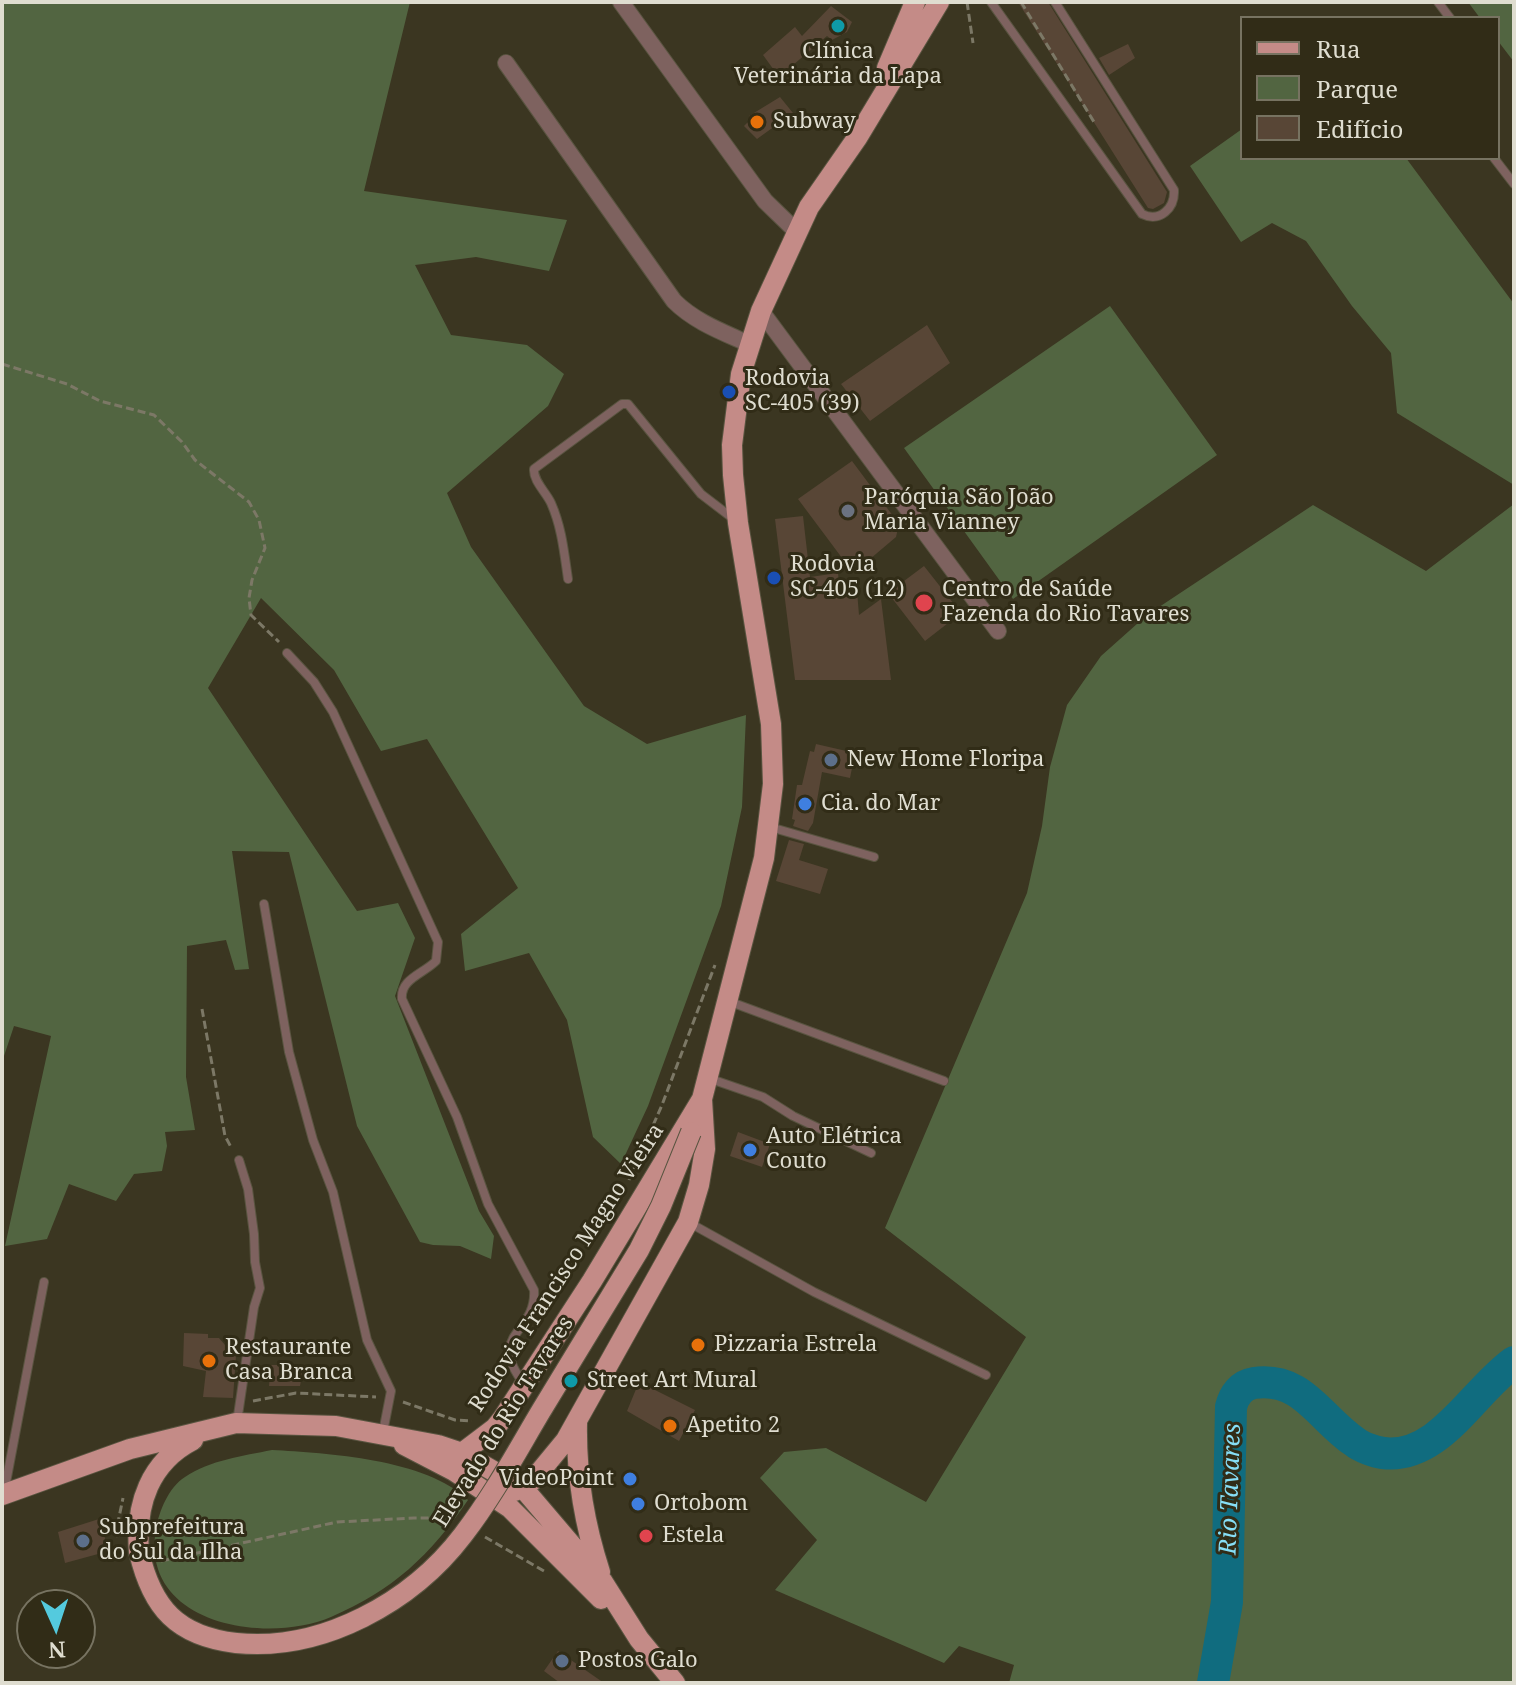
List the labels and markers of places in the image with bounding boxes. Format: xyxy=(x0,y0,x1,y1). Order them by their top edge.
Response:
marker: Clínica Veterinária da Lapa xyxy=(829,17,847,35)
place label: Clínica Veterinária da Lapa xyxy=(734,39,942,90)
place label: Subway xyxy=(773,109,856,135)
marker: Subway xyxy=(748,113,766,131)
place label: Rodovia SC-405 (39) xyxy=(745,366,860,418)
marker: Rodovia SC-405 (39) xyxy=(720,383,738,401)
place label: Paróquia São João Maria Vianney xyxy=(864,485,1054,536)
marker: Paróquia São João Maria Vianney xyxy=(839,502,857,520)
place label: Rodovia SC-405 (12) xyxy=(790,552,905,604)
marker: Rodovia SC-405 (12) xyxy=(765,569,783,587)
place label: Centro de Saúde Fazenda do Rio Tavares xyxy=(942,577,1189,628)
marker: Centro de Saúde Fazenda do Rio Tavares xyxy=(913,592,935,614)
place label: New Home Floripa xyxy=(847,747,1044,773)
marker: New Home Floripa xyxy=(822,751,840,769)
place label: Cia. do Mar xyxy=(821,791,940,817)
marker: Cia. do Mar xyxy=(796,795,814,813)
place label: Auto Elétrica Couto xyxy=(766,1124,902,1176)
marker: Auto Elétrica Couto xyxy=(741,1141,759,1159)
place label: Pizzaria Estrela xyxy=(714,1332,877,1358)
place label: Restaurante Casa Branca xyxy=(225,1335,353,1386)
marker: Pizzaria Estrela xyxy=(689,1336,707,1354)
marker: Restaurante Casa Branca xyxy=(200,1352,218,1370)
place label: Street Art Mural xyxy=(587,1368,757,1394)
marker: Street Art Mural xyxy=(562,1372,580,1390)
place label: Apetito 2 xyxy=(686,1413,780,1439)
marker: Apetito 2 xyxy=(661,1417,679,1435)
place label: VideoPoint xyxy=(499,1466,614,1492)
marker: VideoPoint xyxy=(621,1470,639,1488)
place label: Ortobom xyxy=(654,1491,748,1517)
marker: Ortobom xyxy=(629,1495,647,1513)
place label: Subprefeitura do Sul da Ilha xyxy=(99,1515,245,1566)
place label: Estela xyxy=(662,1523,724,1549)
marker: Estela xyxy=(637,1527,655,1545)
marker: Subprefeitura do Sul da Ilha xyxy=(74,1532,92,1550)
place label: Postos Galo xyxy=(578,1648,698,1674)
marker: Postos Galo xyxy=(553,1652,571,1670)

